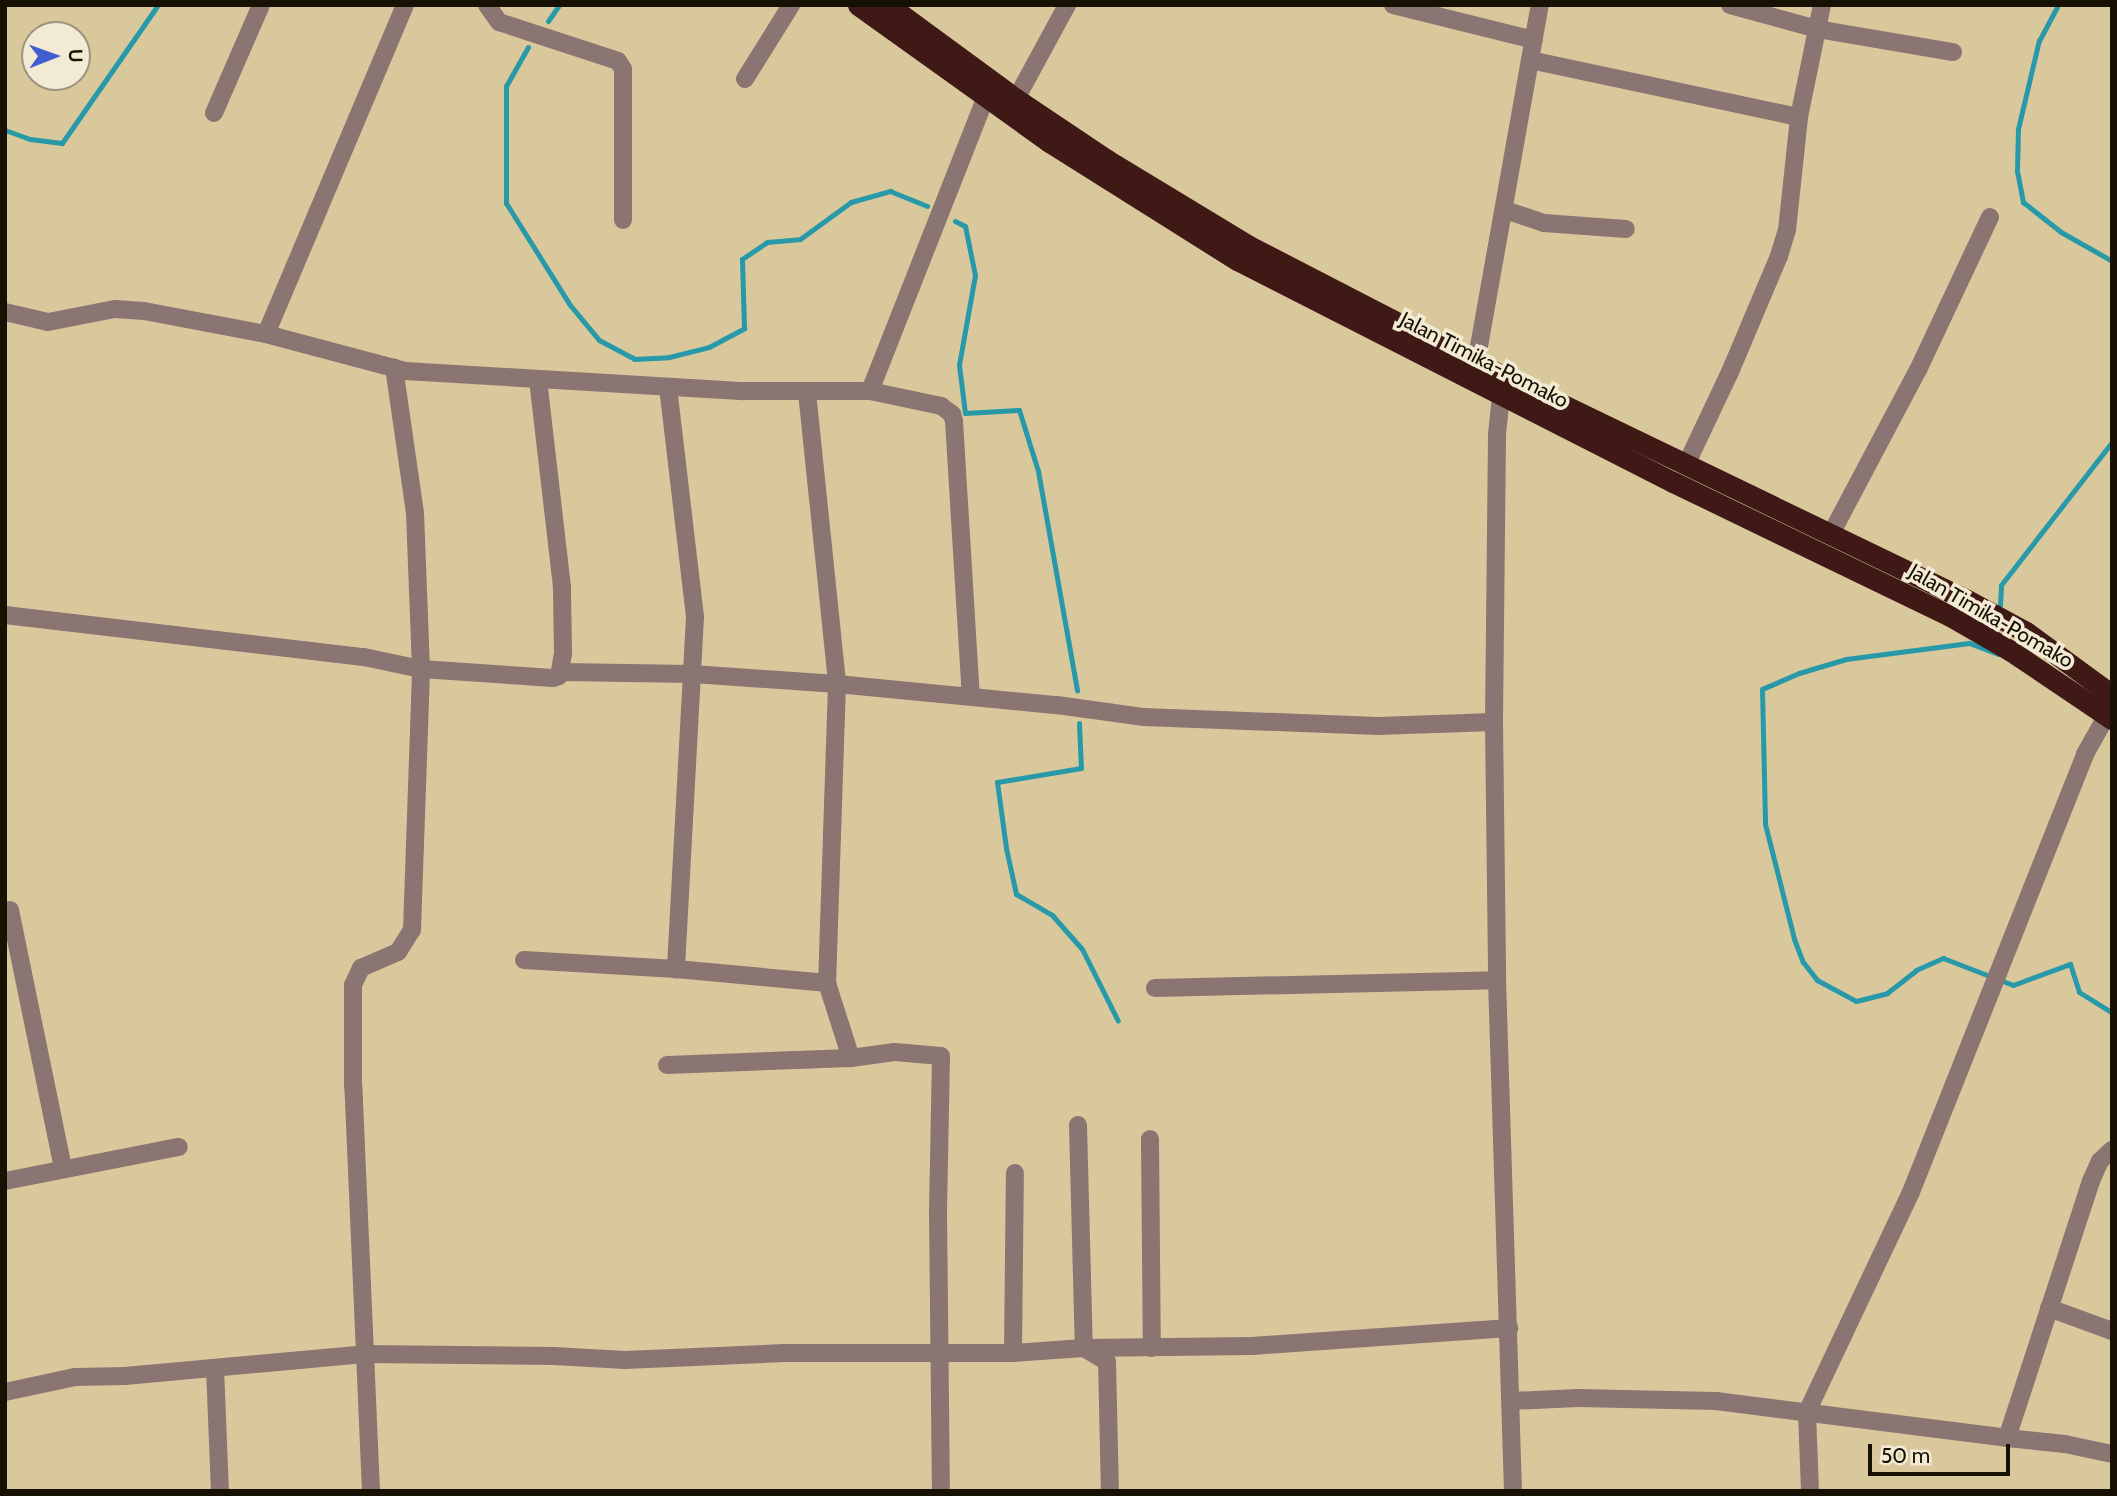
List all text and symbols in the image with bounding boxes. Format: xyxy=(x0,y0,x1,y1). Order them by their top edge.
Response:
north arrow xyxy=(21,21,91,91)
text: U xyxy=(64,49,87,63)
street label: Jalan Timika-Pomako xyxy=(1396,307,1572,413)
street label: Jalan Timika-Pomako xyxy=(1904,559,2078,673)
scale bar xyxy=(1872,1430,2014,1474)
text: 50 m xyxy=(1881,1443,1930,1468)

